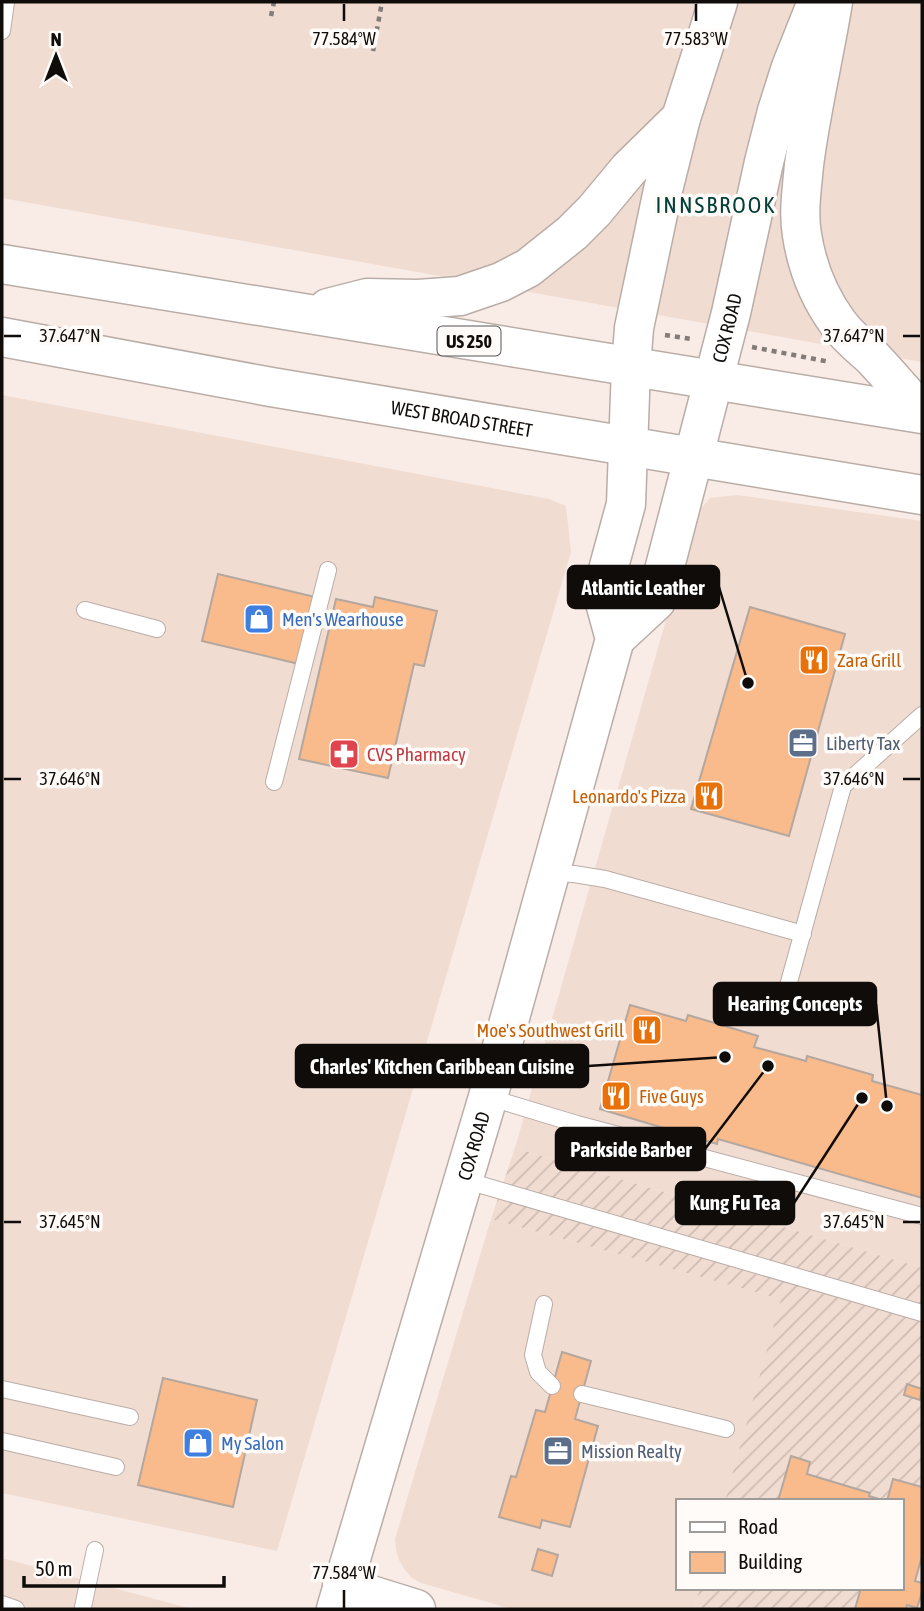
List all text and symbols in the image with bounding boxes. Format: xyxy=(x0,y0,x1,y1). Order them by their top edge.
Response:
north arrow xyxy=(21,21,91,91)
text: N xyxy=(50,28,62,50)
text: 77.584°W xyxy=(312,28,376,49)
text: 77.583°W xyxy=(664,28,728,49)
district label: INNSBROOK xyxy=(656,192,776,218)
street label: COX ROAD xyxy=(708,291,746,365)
text: 37.647°N xyxy=(39,325,101,346)
text: 37.647°N xyxy=(823,325,885,346)
road number: US 250 xyxy=(438,326,500,356)
street label: WEST BROAD STREET xyxy=(389,396,535,441)
callout: Atlantic Leather xyxy=(568,566,719,608)
text: Atlantic Leather xyxy=(581,575,705,599)
shop icon: Men's Wearhouse xyxy=(242,602,276,636)
place label: Men's Wearhouse xyxy=(282,608,404,630)
restaurant icon: Zara Grill xyxy=(797,643,831,677)
place label: Zara Grill xyxy=(837,649,901,671)
office icon: Liberty Tax xyxy=(786,726,820,760)
place label: Liberty Tax xyxy=(826,732,901,754)
pharmacy icon: CVS Pharmacy xyxy=(327,737,361,771)
place label: CVS Pharmacy xyxy=(367,743,466,765)
text: 37.646°N xyxy=(39,768,101,789)
text: 37.646°N xyxy=(823,768,885,789)
restaurant icon: Leonardo's Pizza xyxy=(692,779,726,813)
place label: Leonardo's Pizza xyxy=(572,785,686,807)
callout: Hearing Concepts xyxy=(714,983,876,1025)
text: Hearing Concepts xyxy=(728,991,863,1015)
restaurant icon: Moe's Southwest Grill xyxy=(630,1013,664,1047)
place label: Moe's Southwest Grill xyxy=(476,1019,624,1041)
callout: Charles' Kitchen Caribbean Cuisine xyxy=(296,1045,588,1087)
text: Charles' Kitchen Caribbean Cuisine xyxy=(310,1054,574,1078)
restaurant icon: Five Guys xyxy=(599,1079,633,1113)
place label: Five Guys xyxy=(639,1085,704,1107)
street label: COX ROAD xyxy=(453,1109,494,1183)
callout: Parkside Barber xyxy=(556,1128,705,1170)
text: Parkside Barber xyxy=(570,1137,692,1161)
callout: Kung Fu Tea xyxy=(676,1182,794,1224)
text: Kung Fu Tea xyxy=(690,1190,781,1214)
text: 37.645°N xyxy=(39,1211,101,1232)
text: 37.645°N xyxy=(823,1211,885,1232)
shop icon: My Salon xyxy=(181,1426,215,1460)
place label: My Salon xyxy=(221,1432,284,1454)
office icon: Mission Realty xyxy=(541,1434,575,1468)
place label: Mission Realty xyxy=(581,1440,682,1462)
legend xyxy=(676,1499,903,1590)
text: Road xyxy=(738,1514,778,1538)
scale bar xyxy=(24,1544,224,1588)
text: Building xyxy=(738,1549,802,1573)
text: 50 m xyxy=(35,1556,73,1580)
text: 77.584°W xyxy=(312,1562,376,1583)

